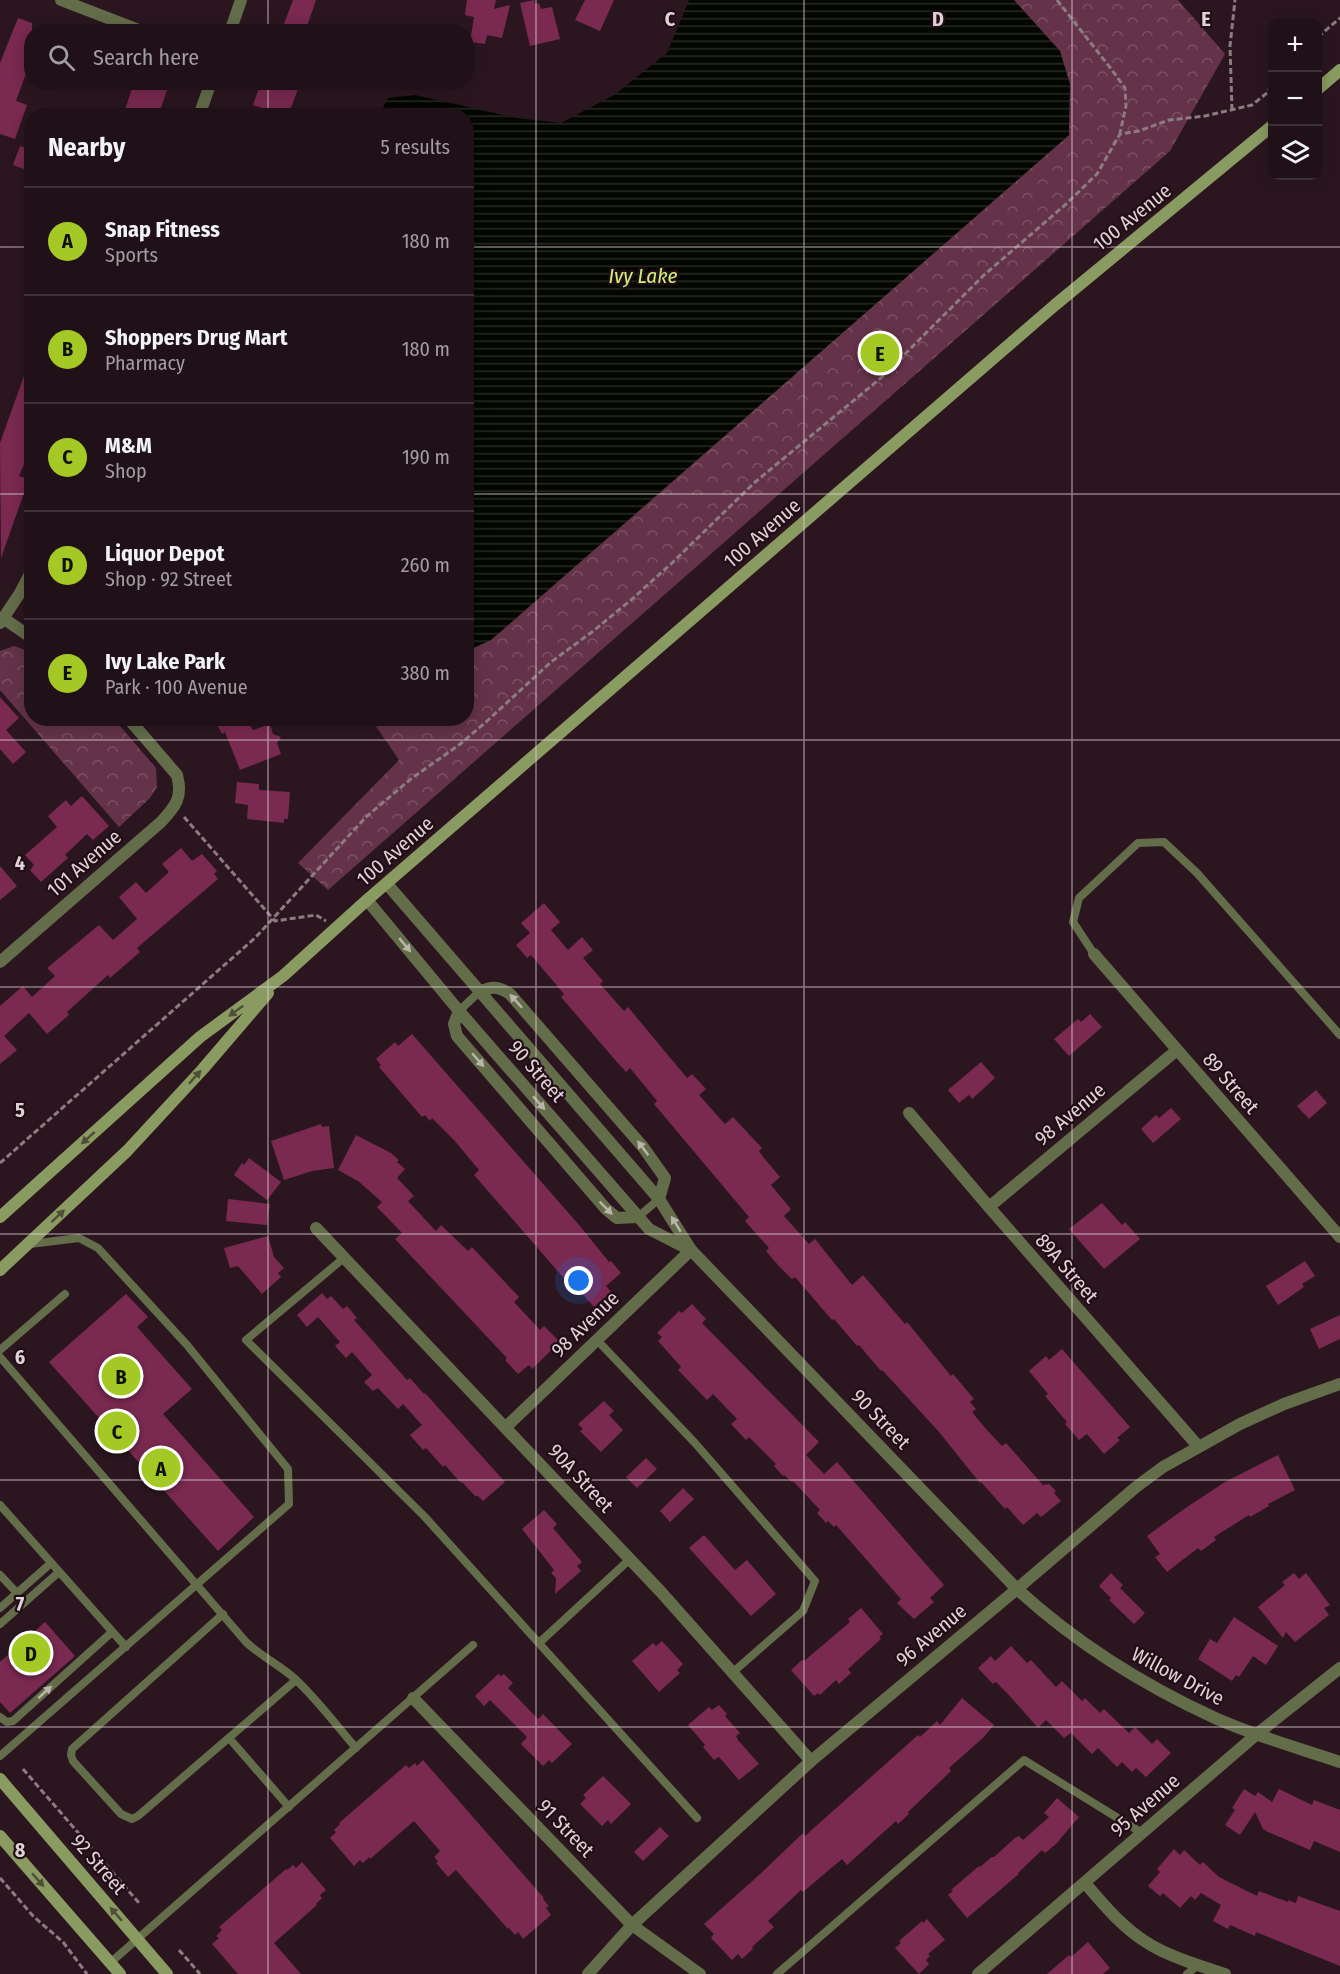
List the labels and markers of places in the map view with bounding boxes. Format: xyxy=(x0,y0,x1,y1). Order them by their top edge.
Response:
pin: E xyxy=(860,330,900,376)
pin: B xyxy=(102,1354,140,1398)
pin: C xyxy=(98,1408,136,1454)
pin: A xyxy=(142,1446,180,1490)
pin: D xyxy=(12,1630,51,1676)

